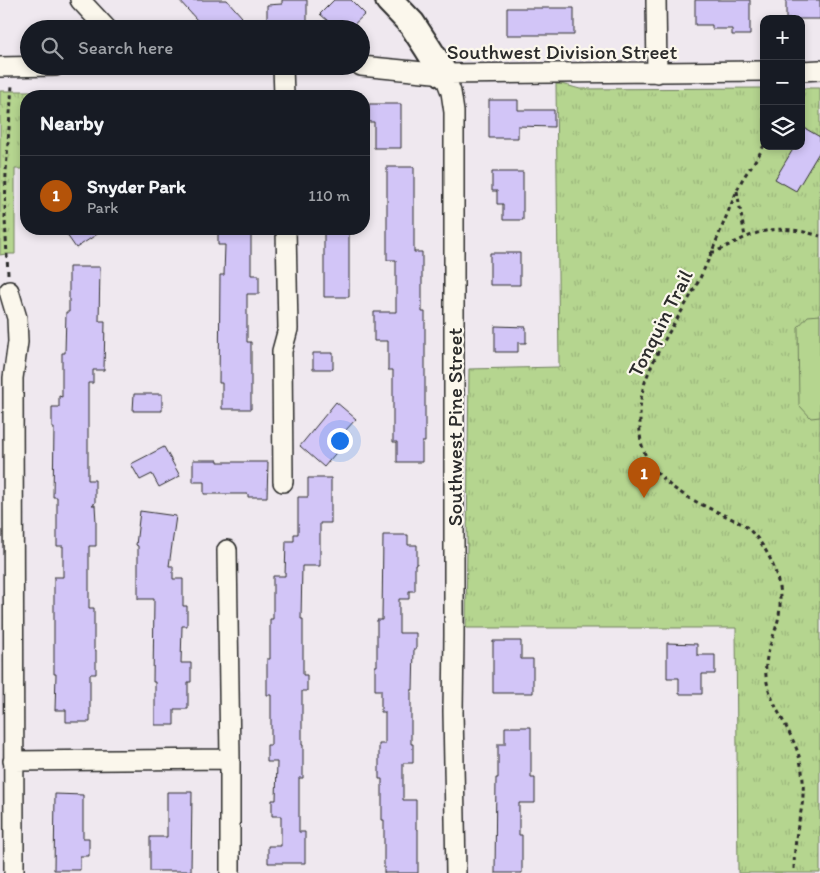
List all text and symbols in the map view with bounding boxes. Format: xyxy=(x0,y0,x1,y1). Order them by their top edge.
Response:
map controls xyxy=(760,15,805,150)
button: + xyxy=(760,15,805,60)
search box xyxy=(20,20,370,75)
icon: search xyxy=(38,34,66,62)
text: Search here xyxy=(78,36,173,59)
street label: Southwest Division Street xyxy=(447,39,677,64)
button: − xyxy=(760,60,805,105)
button: layers xyxy=(760,105,805,150)
text: Nearby xyxy=(40,110,104,135)
text: Snyder Park xyxy=(87,175,186,198)
text: 1 xyxy=(52,186,60,205)
text: 110 m xyxy=(308,186,350,205)
text: Park xyxy=(87,198,118,217)
street label: Tonquin Trail xyxy=(622,265,698,381)
street label: Southwest Pine Street xyxy=(442,328,467,526)
your location xyxy=(327,428,353,454)
pin: 1 xyxy=(628,457,660,498)

